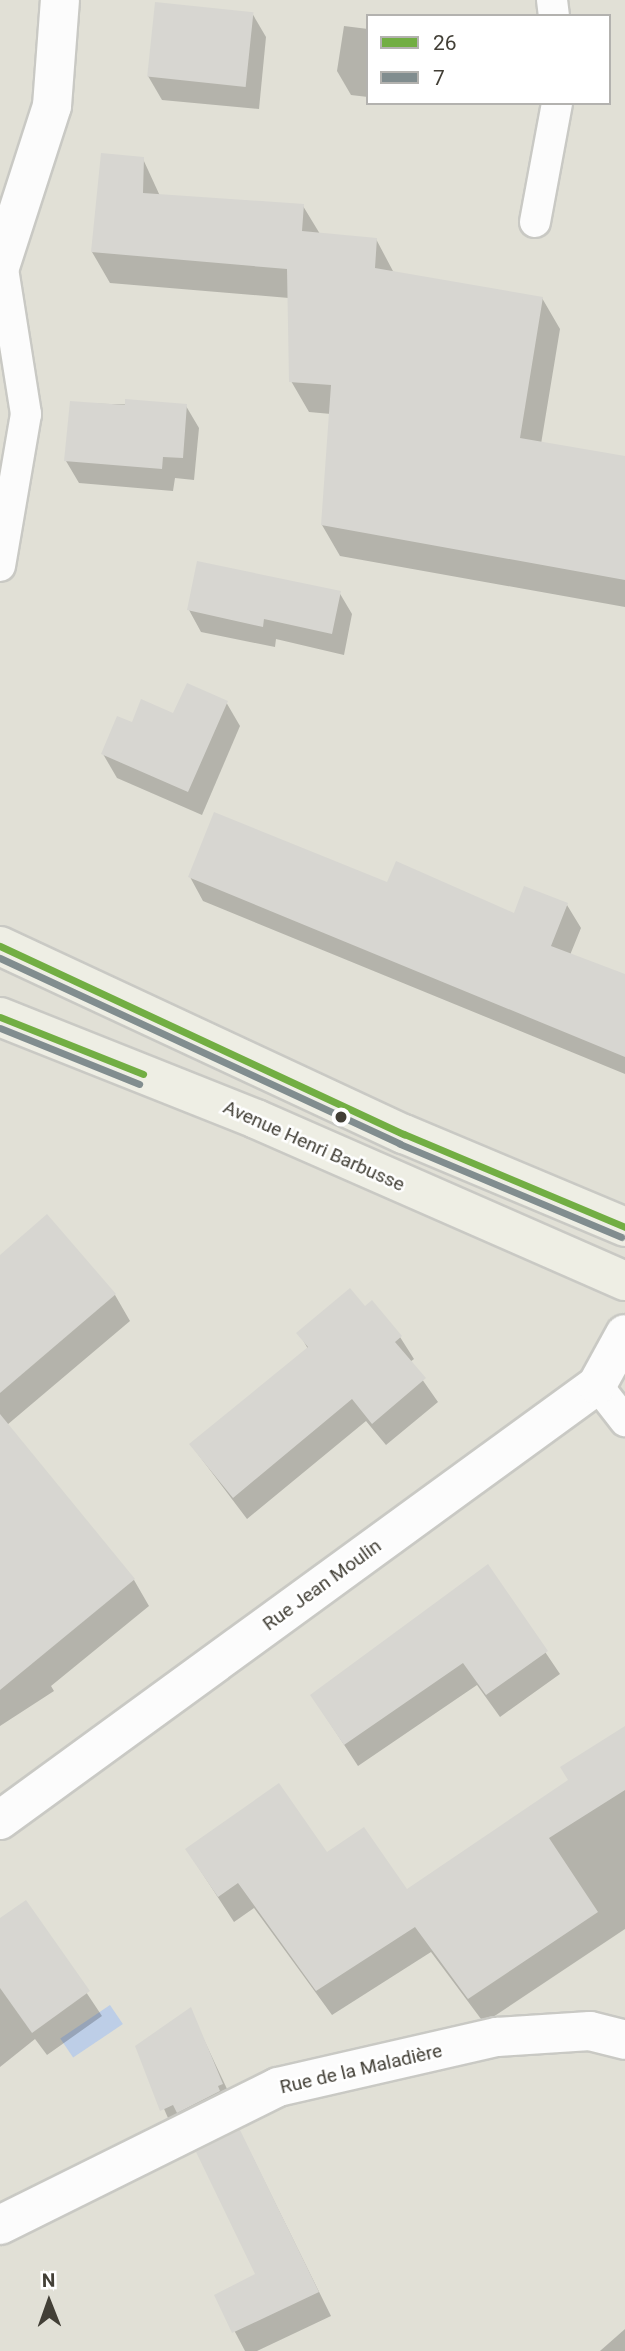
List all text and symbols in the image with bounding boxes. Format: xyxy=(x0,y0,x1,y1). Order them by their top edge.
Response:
legend xyxy=(366,14,611,105)
text: 26 xyxy=(433,31,457,55)
text: 7 xyxy=(433,66,445,90)
street label: Avenue Henri Barbusse xyxy=(220,1096,408,1196)
unlabelled marker xyxy=(334,1110,348,1124)
street label: Rue Jean Moulin xyxy=(258,1534,386,1636)
street label: Rue de la Maladière xyxy=(278,2039,444,2099)
north arrow xyxy=(14,2267,84,2337)
text: N xyxy=(42,2269,56,2292)

